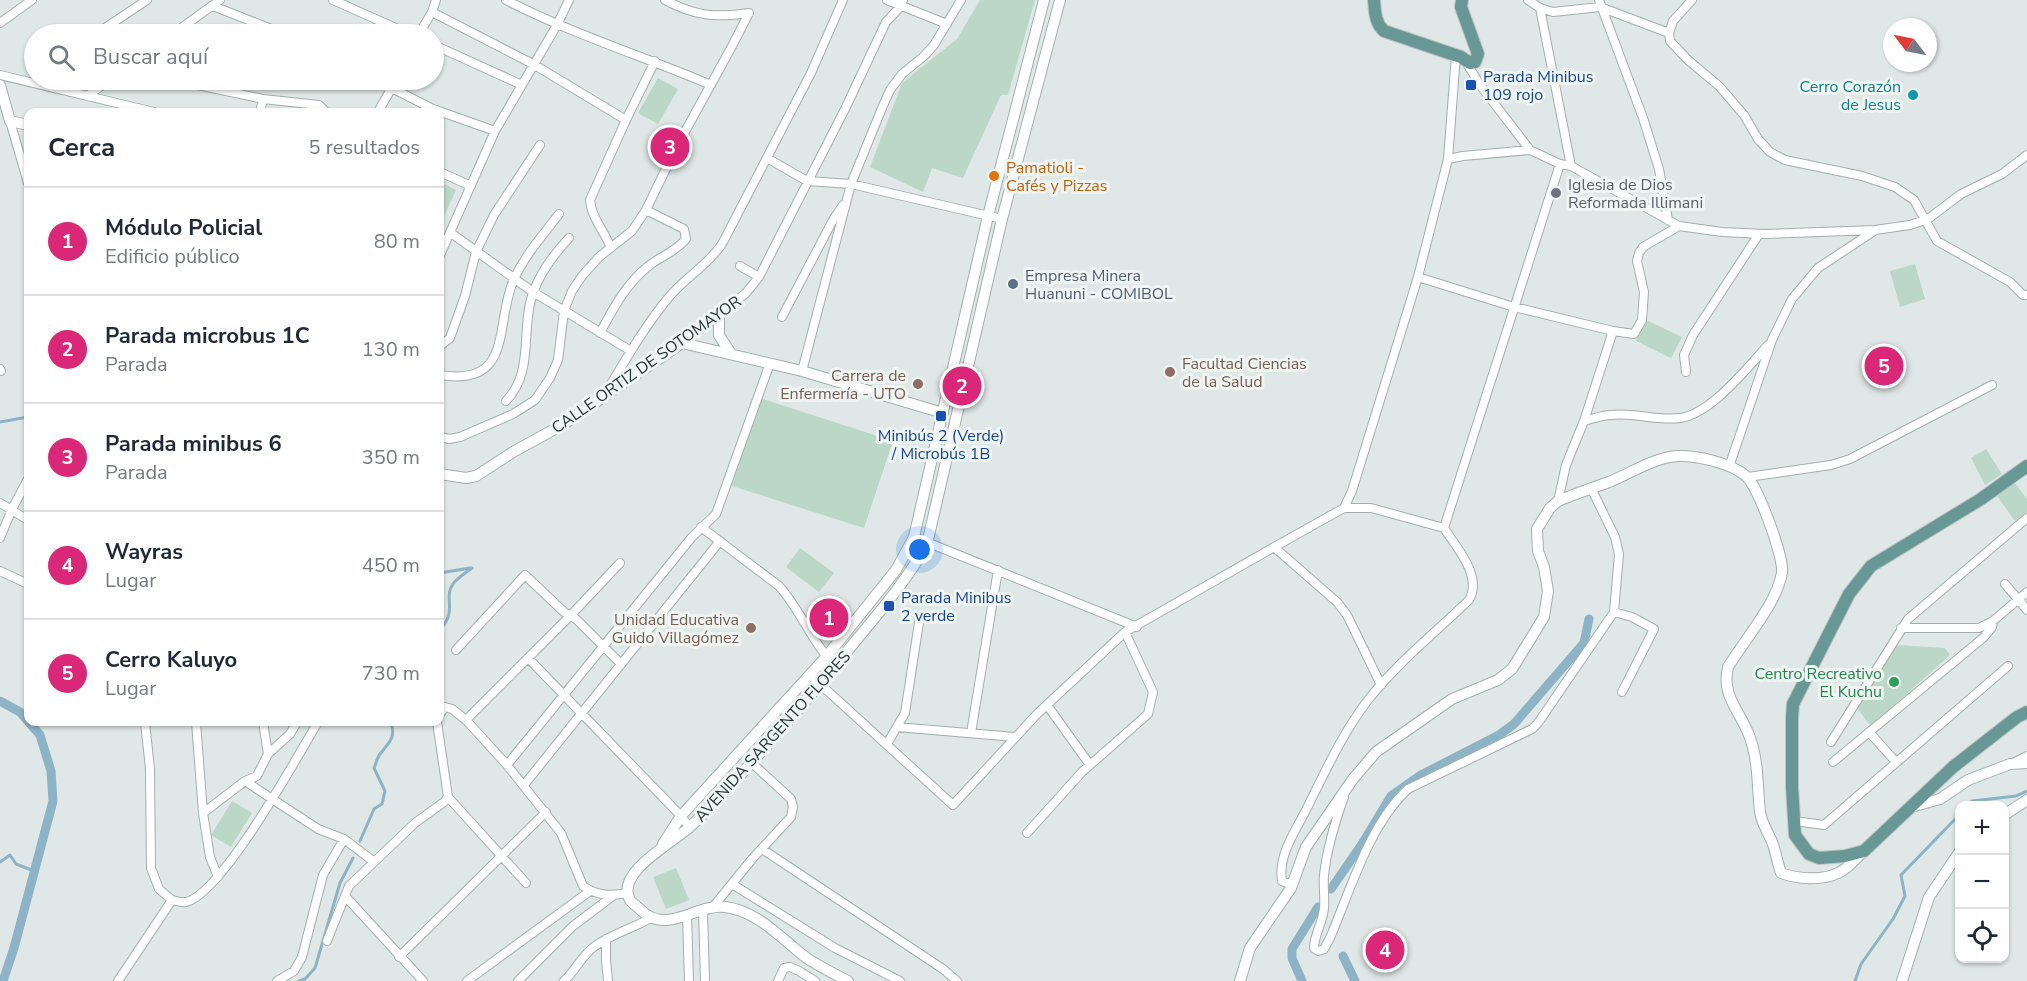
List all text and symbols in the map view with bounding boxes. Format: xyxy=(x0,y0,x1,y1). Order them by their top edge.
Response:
north arrow xyxy=(1883,18,1937,72)
search box xyxy=(24,24,444,90)
icon: search xyxy=(45,41,78,74)
text: Buscar aquí xyxy=(93,42,208,72)
place label: Parada Minibus 109 rojo xyxy=(1483,66,1593,106)
place label: Cerro Corazón de Jesus xyxy=(1799,76,1901,116)
marker: Parada Minibus 109 rojo xyxy=(1464,78,1478,92)
marker: Cerro Corazón de Jesus xyxy=(1906,88,1920,102)
pin: 3 xyxy=(650,124,690,170)
text: Cerca xyxy=(48,130,115,165)
text: 5 resultados xyxy=(309,134,420,161)
place label: Pamatioli - Cafés y Pizzas xyxy=(1006,157,1108,197)
marker: Pamatioli - Cafés y Pizzas xyxy=(987,169,1001,183)
place label: Iglesia de Dios Reformada Illimani xyxy=(1568,174,1703,214)
marker: Iglesia de Dios Reformada Illimani xyxy=(1549,186,1563,200)
text: Módulo Policial xyxy=(105,213,262,243)
text: 1 xyxy=(62,228,74,255)
text: 80 m xyxy=(374,228,420,255)
text: Edificio público xyxy=(105,243,240,270)
place label: Empresa Minera Huanuni - COMIBOL xyxy=(1025,265,1173,305)
marker: Empresa Minera Huanuni - COMIBOL xyxy=(1006,277,1020,291)
street label: CALLE ORTIZ DE SOTOMAYOR xyxy=(547,291,746,439)
text: Parada microbus 1C xyxy=(105,321,310,351)
text: 2 xyxy=(62,336,74,363)
text: 130 m xyxy=(362,336,420,363)
pin: 5 xyxy=(1864,344,1904,388)
text: Parada xyxy=(105,351,168,378)
place label: Facultad Ciencias de la Salud xyxy=(1182,353,1307,393)
pin: 2 xyxy=(942,364,982,408)
place label: Carrera de Enfermería - UTO xyxy=(780,365,906,405)
marker: Facultad Ciencias de la Salud xyxy=(1163,365,1177,379)
marker: Carrera de Enfermería - UTO xyxy=(911,377,925,391)
marker: Minibús 2 (Verde) / Microbús 1B xyxy=(934,409,948,423)
place label: Minibús 2 (Verde) / Microbús 1B xyxy=(878,425,1004,465)
text: Parada minibus 6 xyxy=(105,429,282,459)
text: 3 xyxy=(62,444,74,471)
text: 350 m xyxy=(362,444,420,471)
text: Parada xyxy=(105,459,168,486)
your location xyxy=(905,535,934,564)
text: Wayras xyxy=(105,537,183,567)
text: 4 xyxy=(62,552,74,579)
text: 450 m xyxy=(362,552,420,579)
text: Lugar xyxy=(105,567,156,594)
place label: Parada Minibus 2 verde xyxy=(901,587,1011,627)
pin: 1 xyxy=(810,596,848,640)
marker: Parada Minibus 2 verde xyxy=(882,599,896,613)
place label: Unidad Educativa Guido Villagómez xyxy=(612,609,739,649)
marker: Unidad Educativa Guido Villagómez xyxy=(744,621,758,635)
text: Cerro Kaluyo xyxy=(105,645,237,675)
street label: AVENIDA SARGENTO FLORES xyxy=(690,646,856,827)
text: 5 xyxy=(62,660,74,687)
text: 730 m xyxy=(362,660,420,687)
place label: Centro Recreativo El Kuchu xyxy=(1755,663,1882,703)
text: Lugar xyxy=(105,675,156,702)
marker: Centro Recreativo El Kuchu xyxy=(1887,675,1901,689)
map controls xyxy=(1955,801,2009,963)
button: + xyxy=(1955,801,2009,855)
button: − xyxy=(1955,855,2009,909)
button: locate xyxy=(1955,909,2009,963)
pin: 4 xyxy=(1366,928,1404,972)

